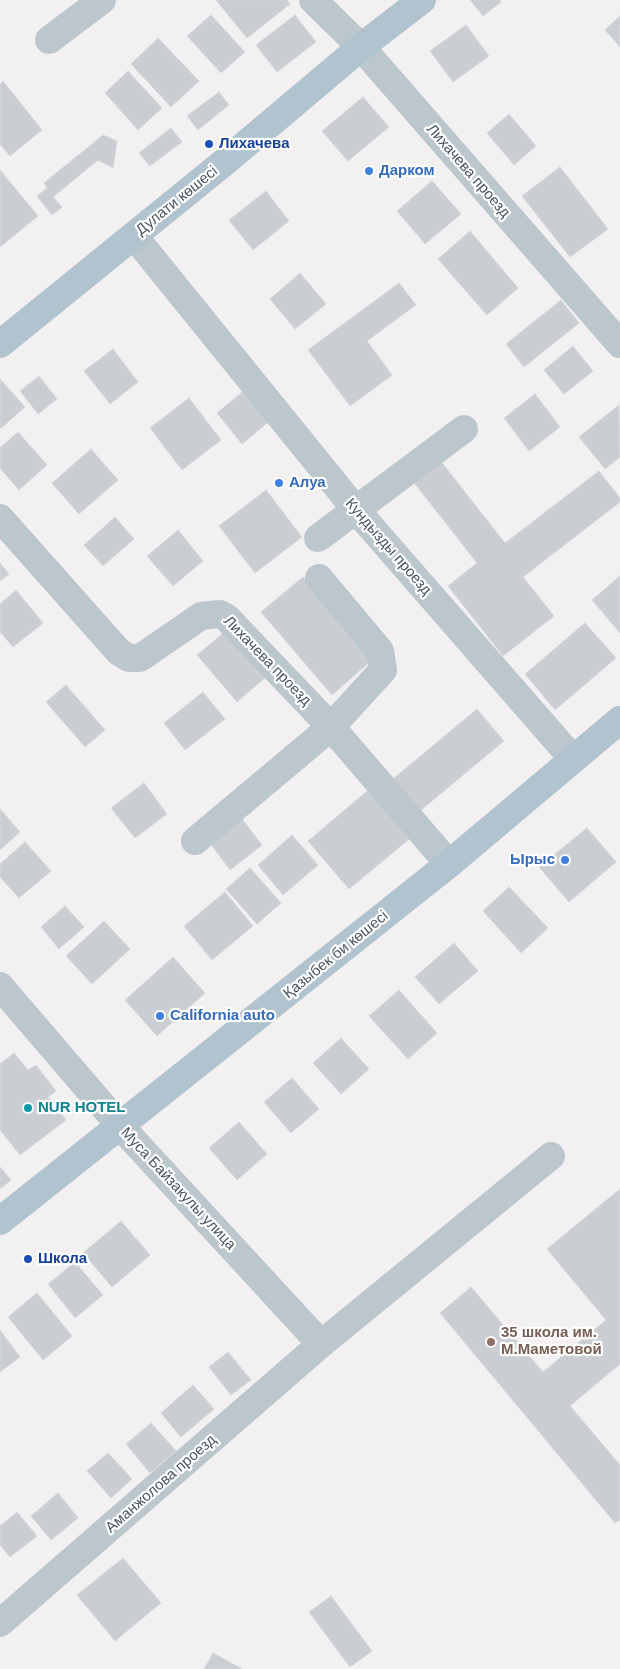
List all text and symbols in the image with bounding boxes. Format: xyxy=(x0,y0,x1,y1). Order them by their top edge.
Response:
street label: Лихачева проезд xyxy=(422,121,514,221)
place label: Лихачева xyxy=(219,135,289,153)
marker: Лихачева xyxy=(203,138,215,150)
place label: Дарком xyxy=(379,162,435,180)
street label: Дулати көшесі xyxy=(132,163,222,239)
marker: Дарком xyxy=(363,165,375,177)
place label: Алуа xyxy=(289,474,326,492)
marker: Алуа xyxy=(273,477,285,489)
street label: Кундызды проезд xyxy=(341,495,435,599)
street label: Лихачева проезд xyxy=(219,612,315,710)
place label: Ырыс xyxy=(510,851,555,869)
marker: Ырыс xyxy=(559,854,571,866)
street label: Қазыбек би көшесі xyxy=(280,907,392,1003)
place label: California auto xyxy=(170,1007,275,1025)
marker: California auto xyxy=(154,1010,166,1022)
place label: NUR HOTEL xyxy=(38,1099,125,1117)
marker: NUR HOTEL xyxy=(22,1102,34,1114)
street label: Муса Байзакулы улица xyxy=(117,1124,239,1254)
place label: Школа xyxy=(38,1250,87,1268)
marker: Школа xyxy=(22,1253,34,1265)
place label: 35 школа им. М.Маметовой xyxy=(501,1324,602,1359)
marker: 35 школа им. М.Маметовой xyxy=(485,1336,497,1348)
street label: Аманжолова проезд xyxy=(102,1431,220,1537)

